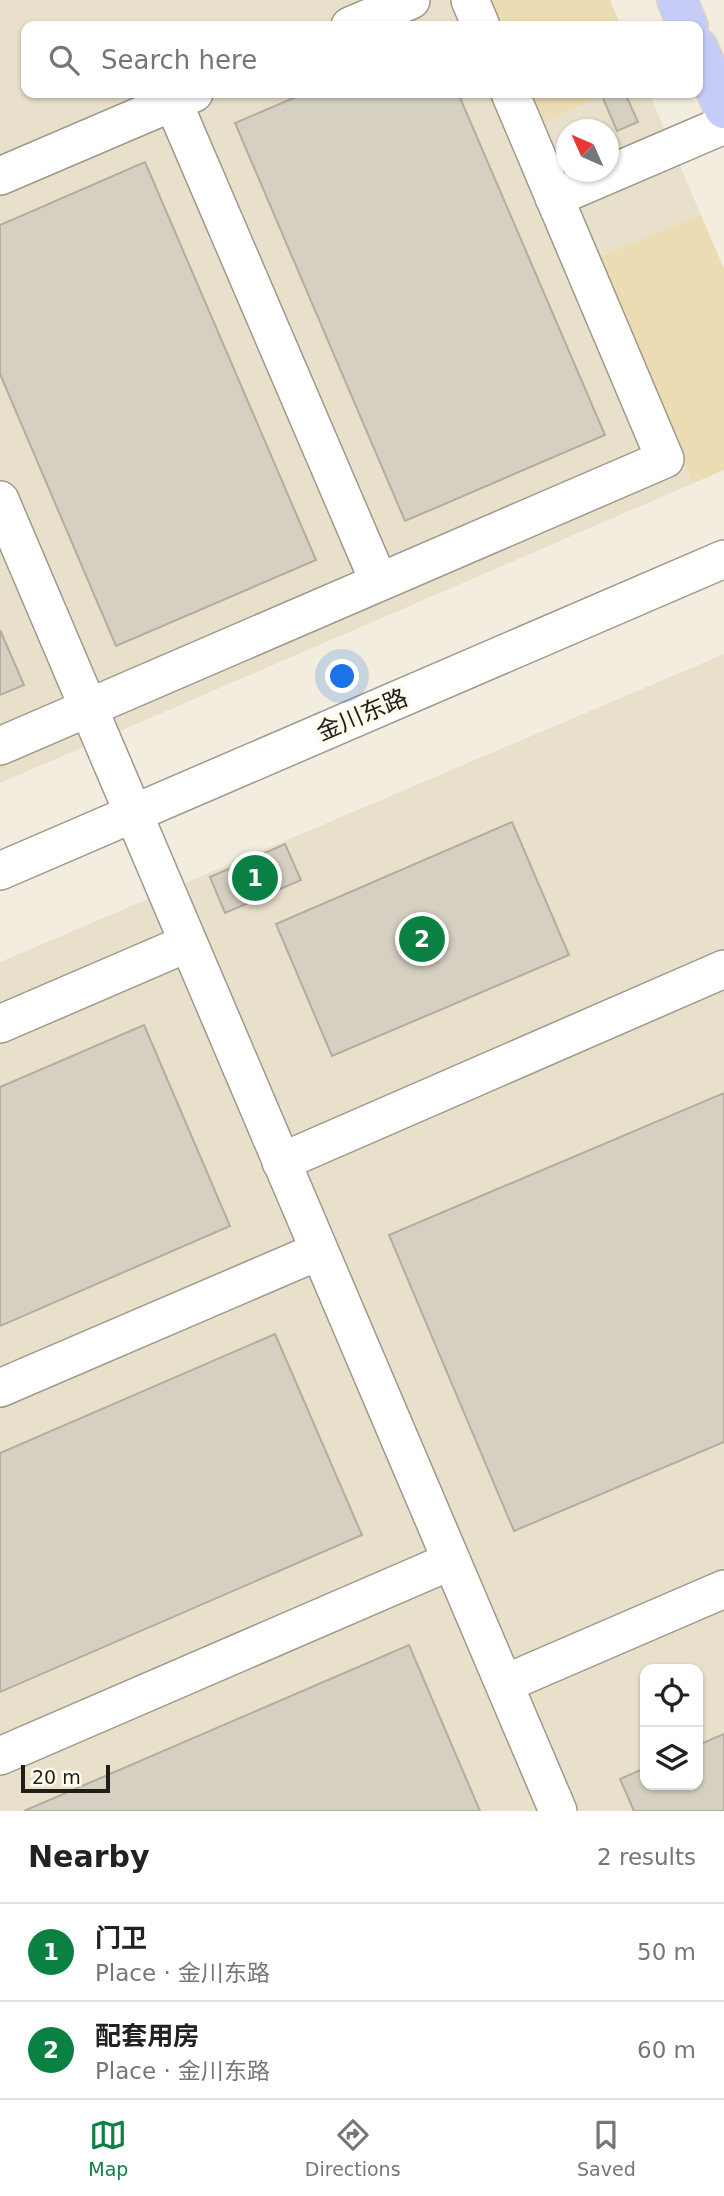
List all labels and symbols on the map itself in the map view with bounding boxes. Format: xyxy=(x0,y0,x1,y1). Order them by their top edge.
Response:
north arrow xyxy=(556,119,619,182)
your location xyxy=(325,659,359,693)
street label: 金川东路 xyxy=(312,683,412,747)
pin: 1 xyxy=(232,852,278,904)
pin: 2 xyxy=(399,913,445,965)
scale bar xyxy=(21,1762,110,1794)

